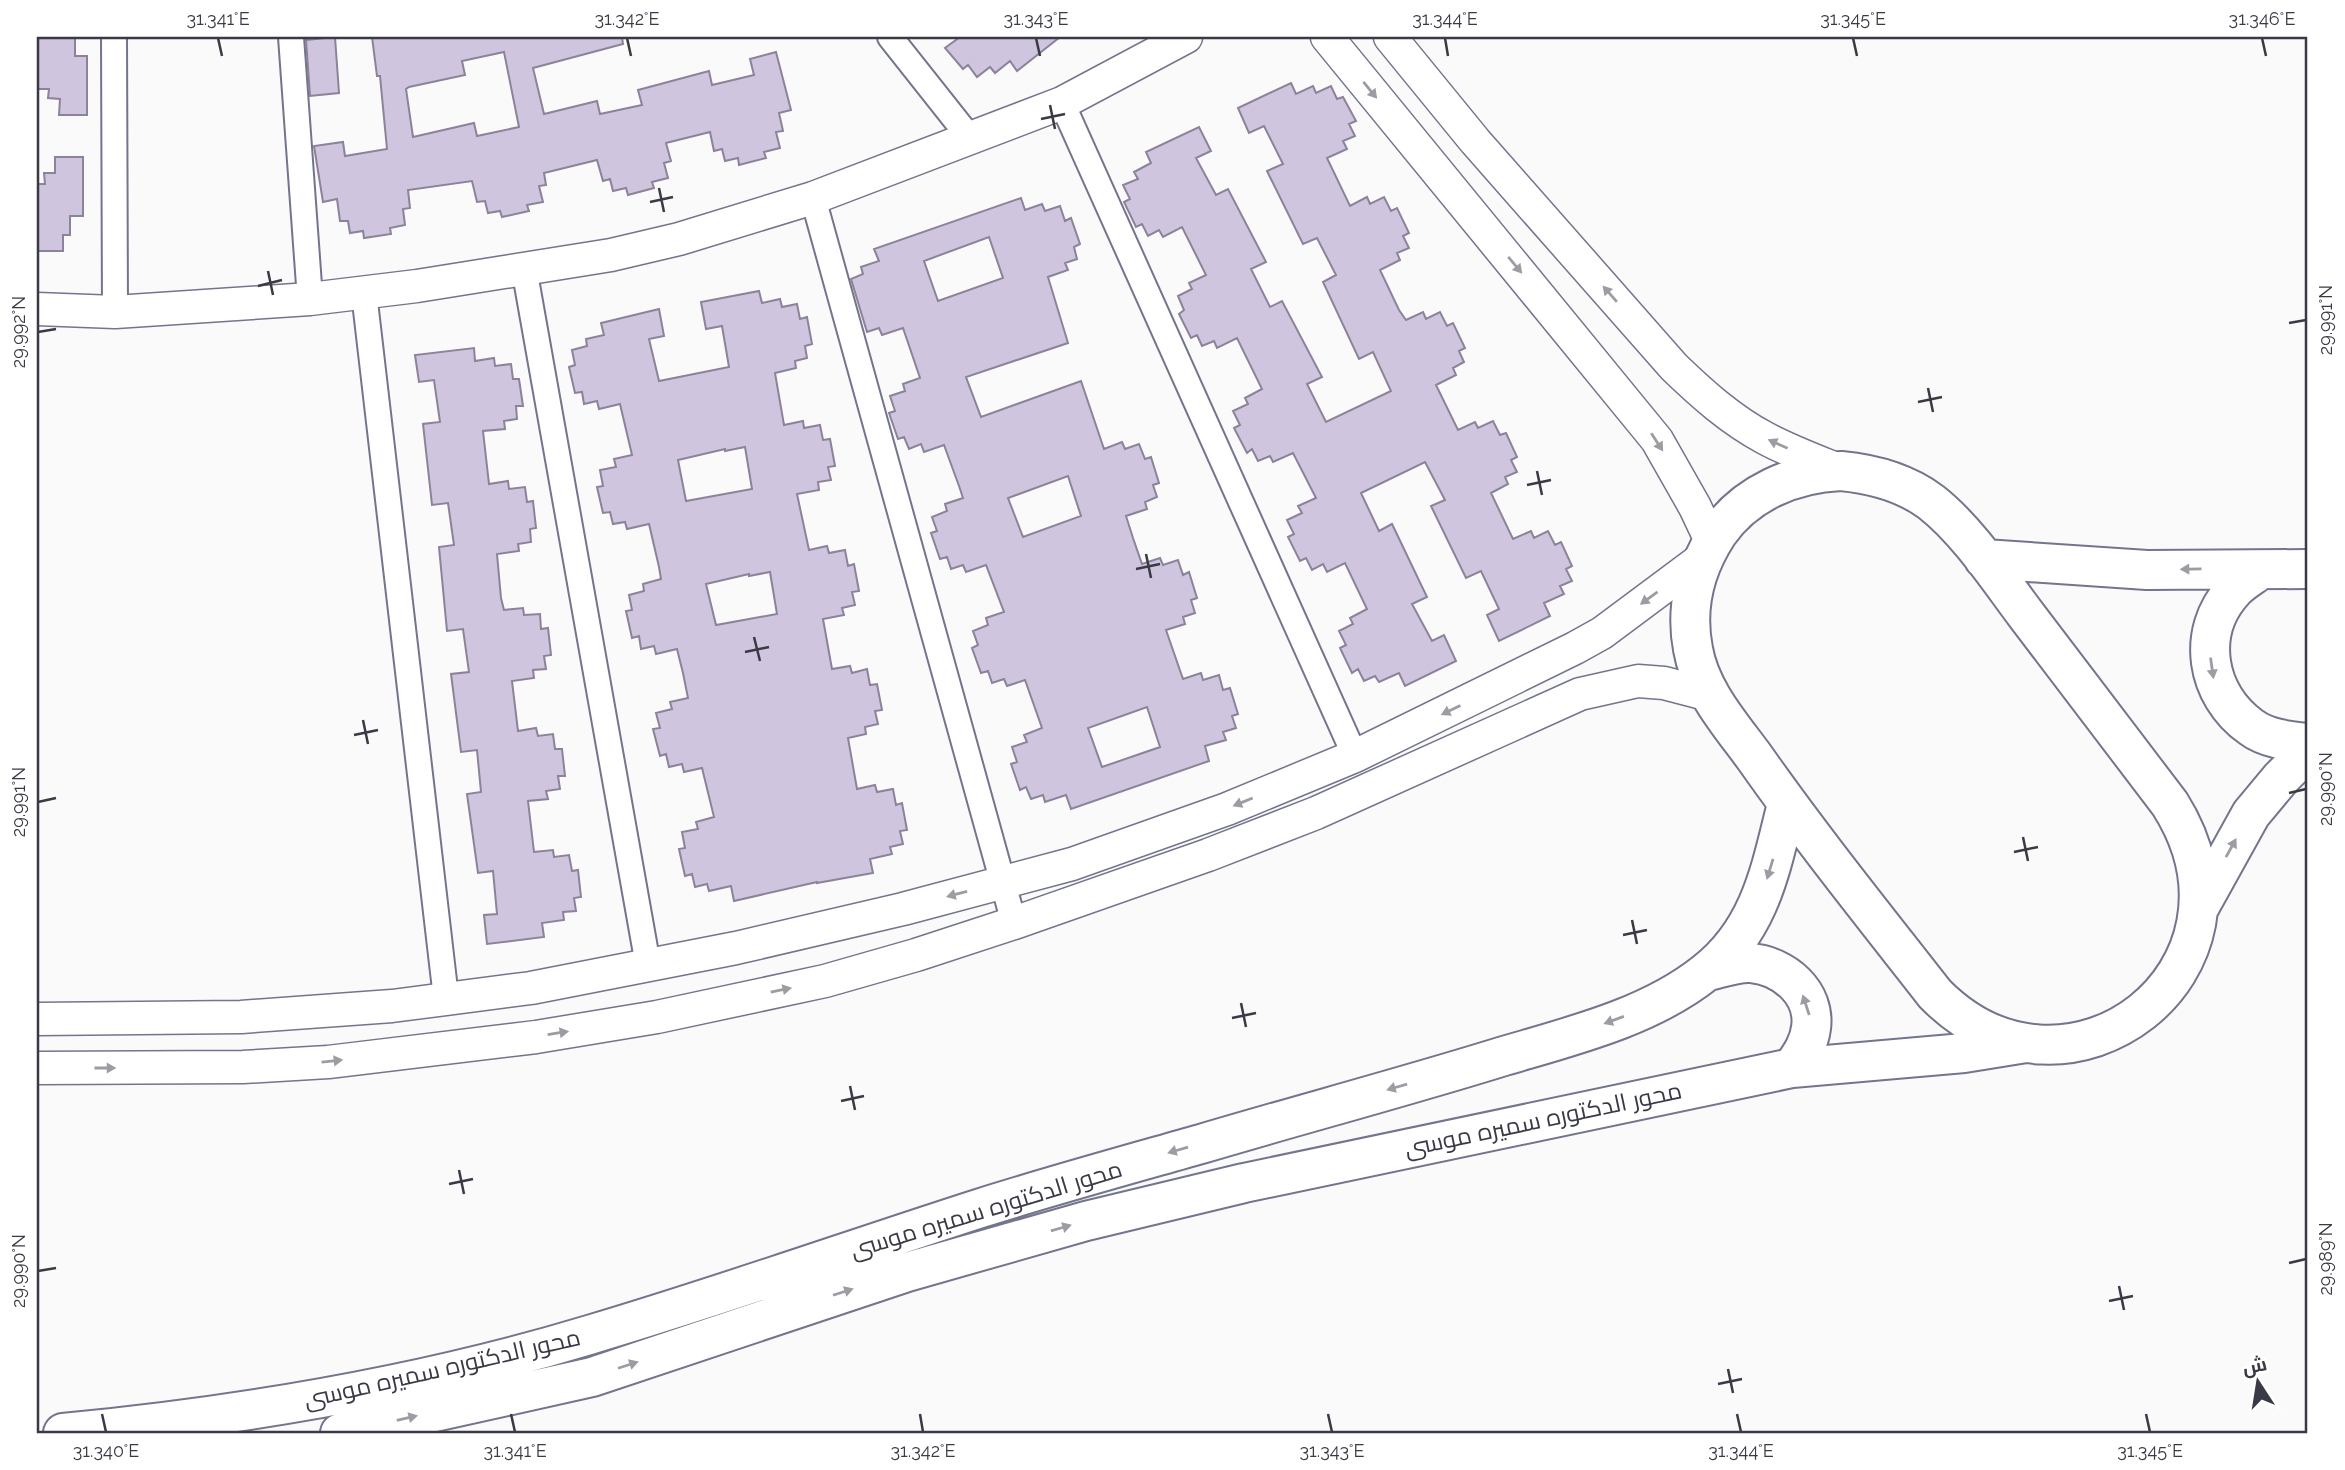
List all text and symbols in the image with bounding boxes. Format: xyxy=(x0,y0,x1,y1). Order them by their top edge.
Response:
text: 31.341°E xyxy=(186,8,250,29)
text: 31.342°E xyxy=(594,8,660,29)
text: 31.343°E xyxy=(1003,8,1069,29)
text: 31.344°E xyxy=(1412,8,1478,29)
text: 31.345°E xyxy=(1820,8,1886,29)
text: 31.346°E xyxy=(2229,8,2295,29)
one-way arrow xyxy=(1363,80,1378,98)
one-way arrow xyxy=(1507,257,1522,274)
text: 29.991°N xyxy=(2315,285,2336,355)
one-way arrow xyxy=(1603,286,1618,303)
text: 29.992°N xyxy=(8,296,29,368)
one-way arrow xyxy=(1651,433,1664,452)
one-way arrow xyxy=(1768,438,1788,450)
one-way arrow xyxy=(2180,563,2202,575)
one-way arrow xyxy=(1640,591,1658,605)
one-way arrow xyxy=(2207,657,2218,679)
one-way arrow xyxy=(1441,704,1461,715)
text: 29.990°N xyxy=(2315,752,2336,826)
text: 29.991°N xyxy=(8,767,29,837)
one-way arrow xyxy=(1233,796,1254,807)
one-way arrow xyxy=(2225,838,2237,857)
one-way arrow xyxy=(1764,859,1774,880)
one-way arrow xyxy=(946,889,968,900)
one-way arrow xyxy=(770,985,792,996)
one-way arrow xyxy=(1800,995,1811,1016)
one-way arrow xyxy=(1604,1015,1625,1026)
one-way arrow xyxy=(547,1027,569,1038)
one-way arrow xyxy=(321,1055,343,1066)
one-way arrow xyxy=(94,1062,116,1074)
street label: محور الدكتوره سميره موسى xyxy=(1402,1075,1684,1163)
one-way arrow xyxy=(1386,1083,1407,1093)
one-way arrow xyxy=(1167,1145,1189,1156)
street label: محور الدكتوره سميره موسى xyxy=(846,1154,1126,1264)
one-way arrow xyxy=(1051,1222,1072,1232)
text: 29.989°N xyxy=(2315,1222,2336,1296)
text: 29.990°N xyxy=(8,1234,29,1308)
one-way arrow xyxy=(833,1286,854,1297)
street label: محور الدكتوره سميره موسى xyxy=(301,1322,583,1414)
north arrow xyxy=(2222,1348,2292,1418)
text: ش xyxy=(2240,1352,2269,1380)
one-way arrow xyxy=(617,1359,638,1370)
one-way arrow xyxy=(396,1413,418,1424)
text: 31.340°E xyxy=(73,1440,139,1461)
text: 31.341°E xyxy=(483,1440,547,1461)
text: 31.342°E xyxy=(890,1440,956,1461)
text: 31.343°E xyxy=(1299,1440,1365,1461)
text: 31.344°E xyxy=(1708,1440,1774,1461)
text: 31.345°E xyxy=(2117,1440,2183,1461)

